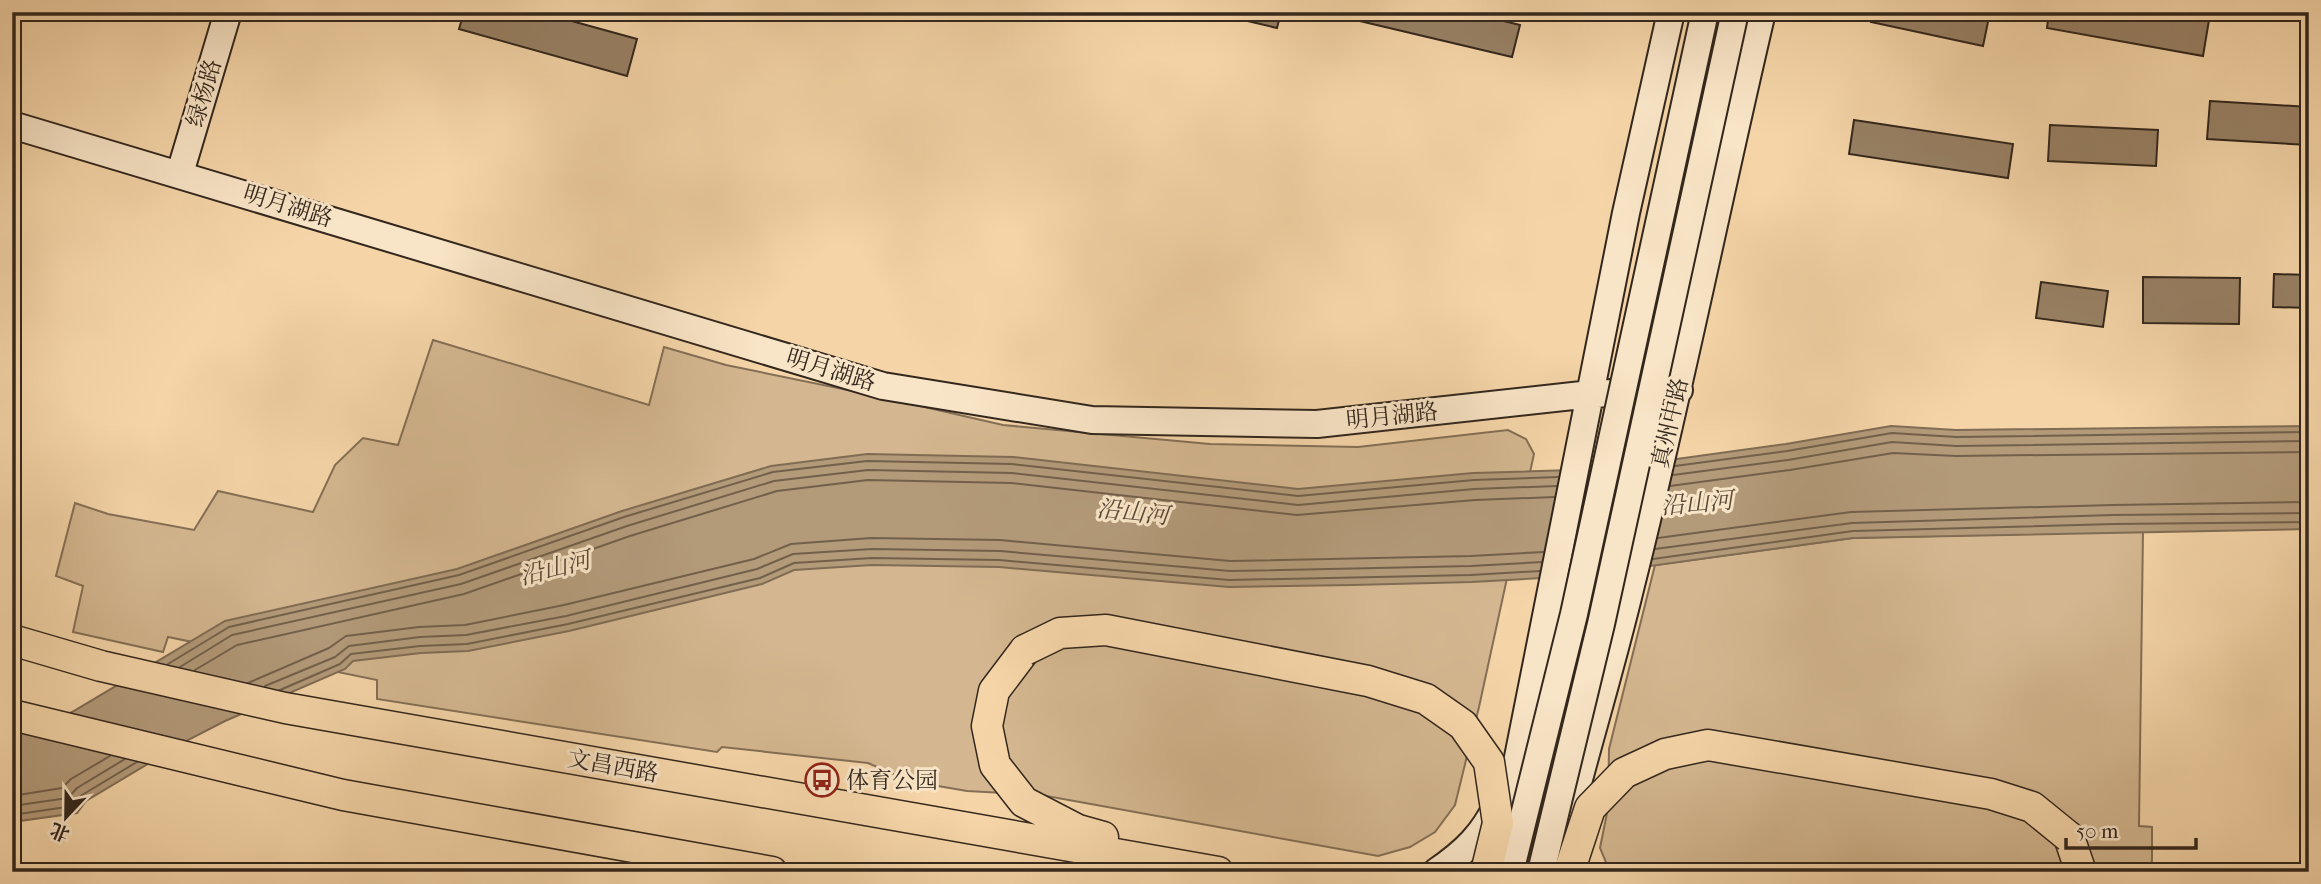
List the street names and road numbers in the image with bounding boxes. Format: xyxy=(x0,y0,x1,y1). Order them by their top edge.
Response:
street label: 绿杨路 xyxy=(182,56,226,130)
street label: 明月湖路 xyxy=(240,180,336,232)
street label: 明月湖路 xyxy=(783,344,879,396)
street label: 真州中路 xyxy=(1646,375,1694,471)
street label: 明月湖路 xyxy=(1345,398,1439,434)
street label: 文昌西路 xyxy=(565,745,661,787)

